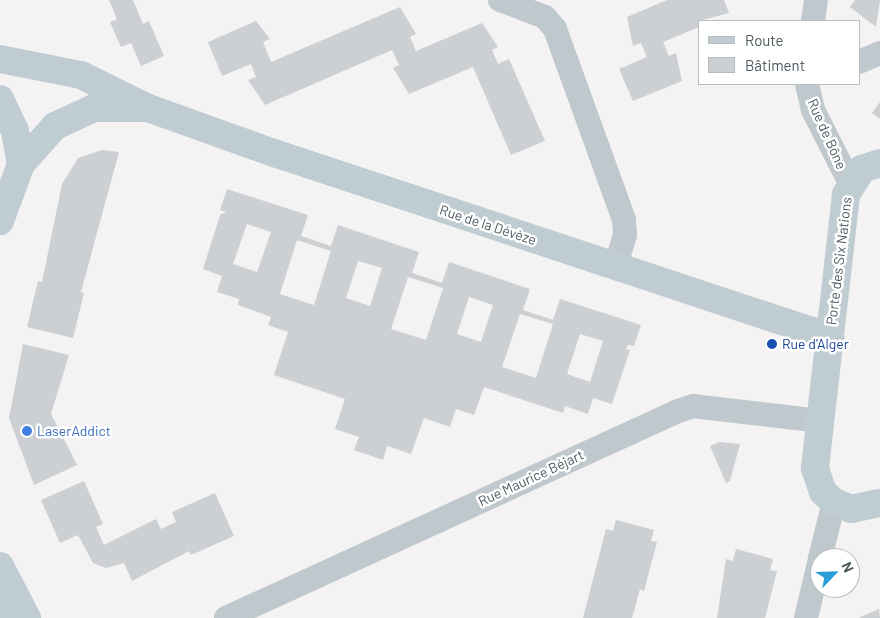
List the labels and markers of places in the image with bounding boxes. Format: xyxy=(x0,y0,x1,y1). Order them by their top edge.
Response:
place label: Rue d'Alger xyxy=(782,336,849,352)
marker: Rue d'Alger xyxy=(766,338,778,350)
place label: LaserAddict xyxy=(37,423,111,439)
marker: LaserAddict xyxy=(21,425,33,437)

